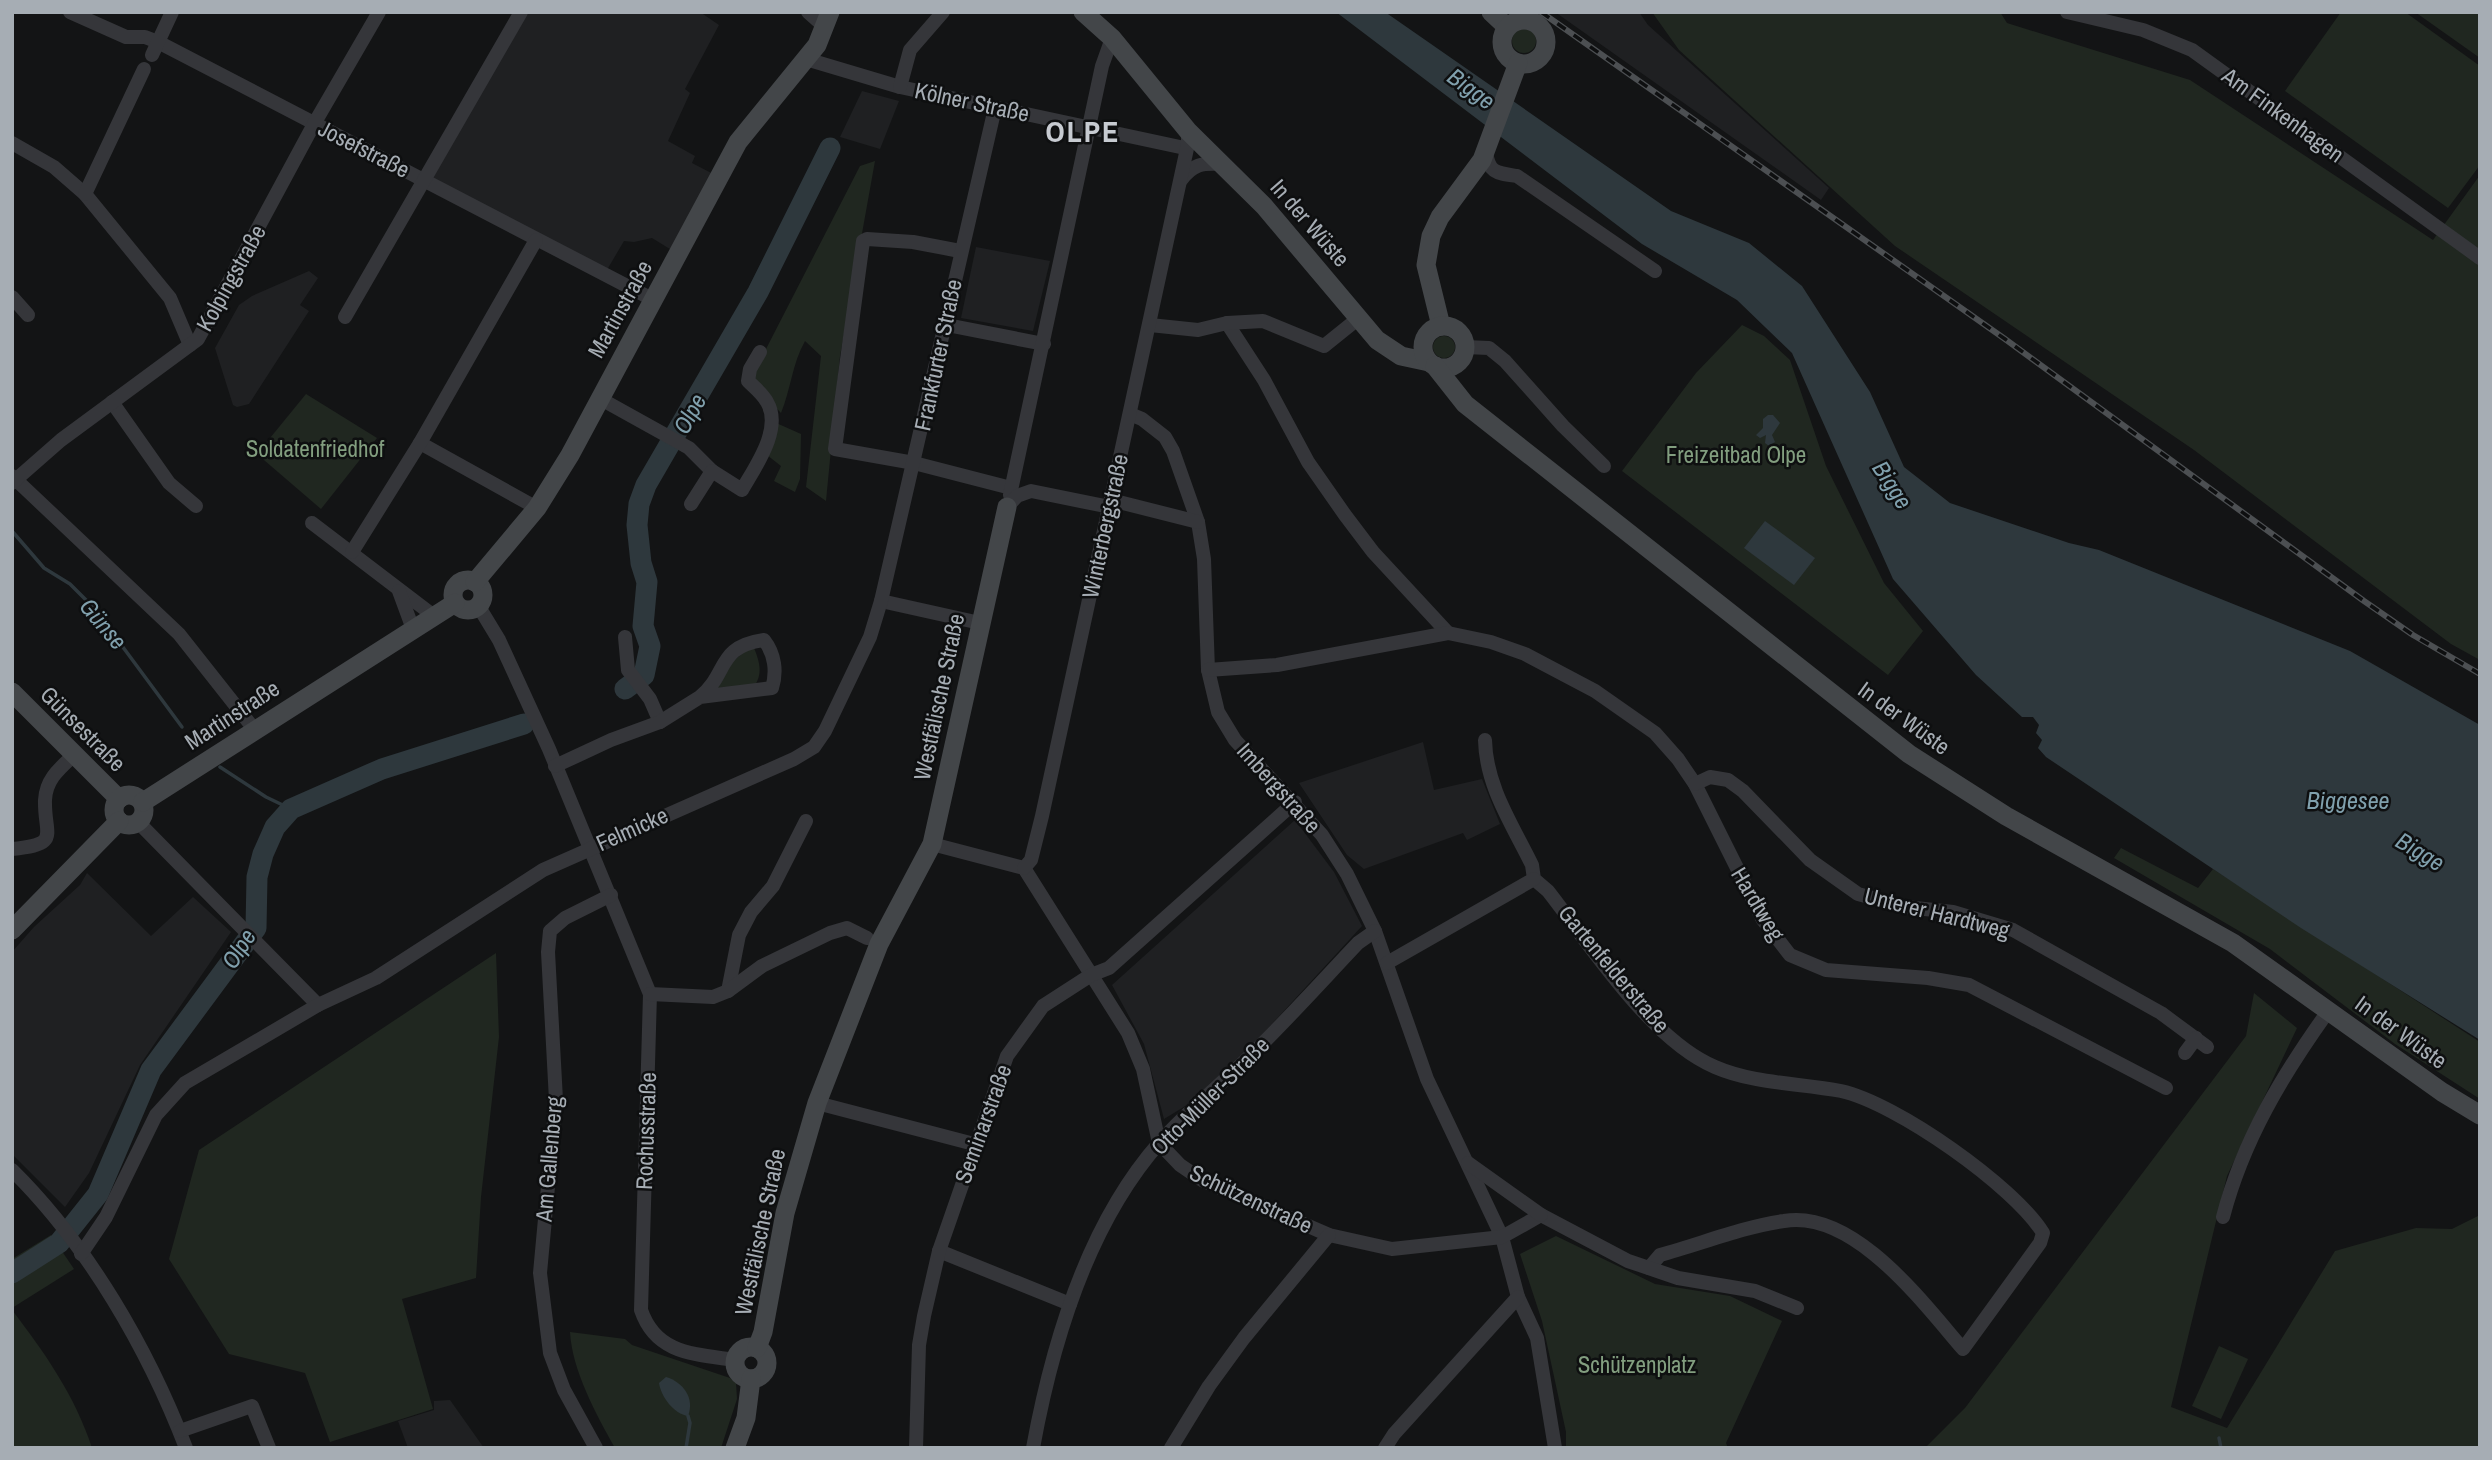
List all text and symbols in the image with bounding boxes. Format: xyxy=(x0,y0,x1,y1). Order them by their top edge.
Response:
street label: Am Finkenhagen xyxy=(2215,59,2351,169)
water label: Bigge xyxy=(1441,60,1502,116)
street label: Kölner Straße xyxy=(912,74,1032,129)
district label: OLPE xyxy=(1046,111,1121,151)
street label: Josefstraße xyxy=(313,112,415,185)
street label: In der Wüste xyxy=(1264,172,1357,273)
street label: Kolpingstraße xyxy=(189,219,273,337)
street label: Martinstraße xyxy=(580,254,659,363)
street label: Frankfurter Straße xyxy=(906,276,969,433)
water label: Olpe xyxy=(665,388,713,439)
park label: Soldatenfriedhof xyxy=(246,433,385,464)
park label: Freizeitbad Olpe xyxy=(1666,439,1806,470)
street label: Winterbergstraße xyxy=(1074,451,1135,601)
water label: Bigge xyxy=(1865,454,1920,515)
water label: Günse xyxy=(73,591,135,656)
street label: Westfälische Straße xyxy=(906,611,971,783)
street label: Martinstraße xyxy=(178,672,285,757)
street label: In der Wüste xyxy=(1852,674,1957,761)
street label: Günsestraße xyxy=(34,679,133,778)
street label: Imbergstraße xyxy=(1230,736,1328,840)
water label: Biggesee xyxy=(2306,784,2390,816)
street label: Felmicke xyxy=(591,799,673,858)
water label: Bigge xyxy=(2390,824,2451,878)
street label: Hardtweg xyxy=(1724,861,1793,947)
street label: Unterer Hardtweg xyxy=(1861,879,2014,946)
street label: Gartenfelderstraße xyxy=(1552,898,1677,1039)
water label: Olpe xyxy=(213,922,263,975)
street label: In der Wüste xyxy=(2349,988,2454,1075)
street label: Otto-Müller-Straße xyxy=(1143,1029,1276,1162)
street label: Seminarstraße xyxy=(947,1060,1018,1188)
street label: Rochusstraße xyxy=(628,1072,663,1190)
street label: Am Gallenberg xyxy=(527,1094,569,1224)
street label: Westfälische Straße xyxy=(727,1146,792,1318)
street label: Schützenstraße xyxy=(1185,1157,1318,1241)
park label: Schützenplatz xyxy=(1578,1349,1696,1380)

